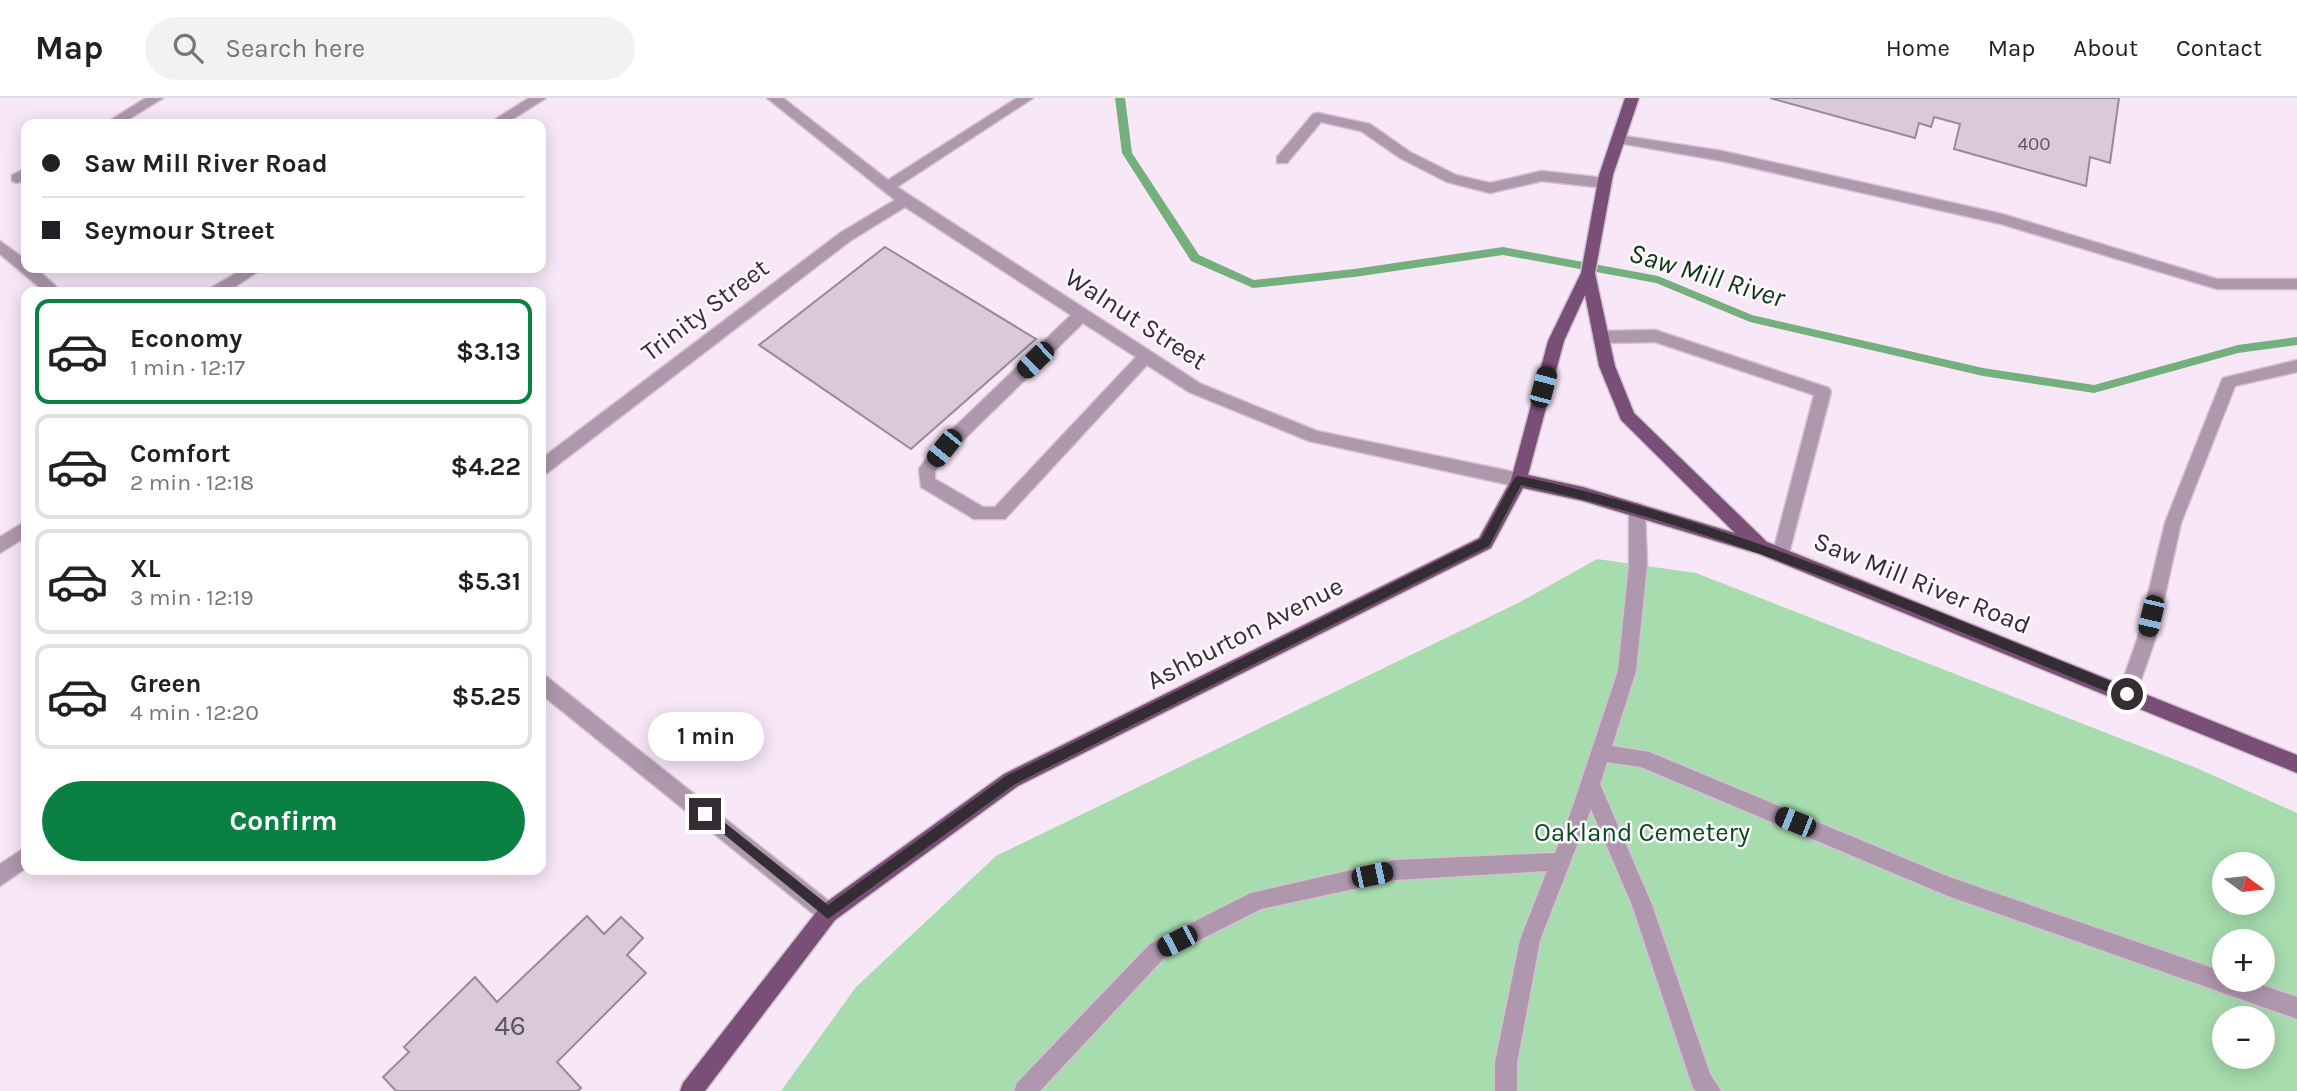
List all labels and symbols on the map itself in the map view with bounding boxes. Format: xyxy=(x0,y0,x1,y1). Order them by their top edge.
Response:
house number: 400 xyxy=(2017,133,2051,155)
water label: Saw Mill River xyxy=(1625,236,1790,315)
street label: Trinity Street xyxy=(635,252,775,368)
street label: Walnut Street xyxy=(1059,262,1213,376)
car xyxy=(1013,338,1058,382)
car xyxy=(1528,364,1559,410)
car xyxy=(923,425,966,471)
street label: Saw Mill River Road xyxy=(1809,525,2035,641)
street label: Ashburton Avenue xyxy=(1142,570,1348,696)
car xyxy=(2137,593,2166,639)
route start xyxy=(2111,678,2143,710)
callout: 1 min xyxy=(647,712,763,762)
route end xyxy=(689,798,721,830)
car xyxy=(1772,804,1819,840)
park label: Oakland Cemetery xyxy=(1534,817,1750,848)
north arrow xyxy=(2212,852,2275,915)
car xyxy=(1350,860,1395,890)
car xyxy=(1154,922,1201,960)
house number: 46 xyxy=(494,1009,526,1042)

